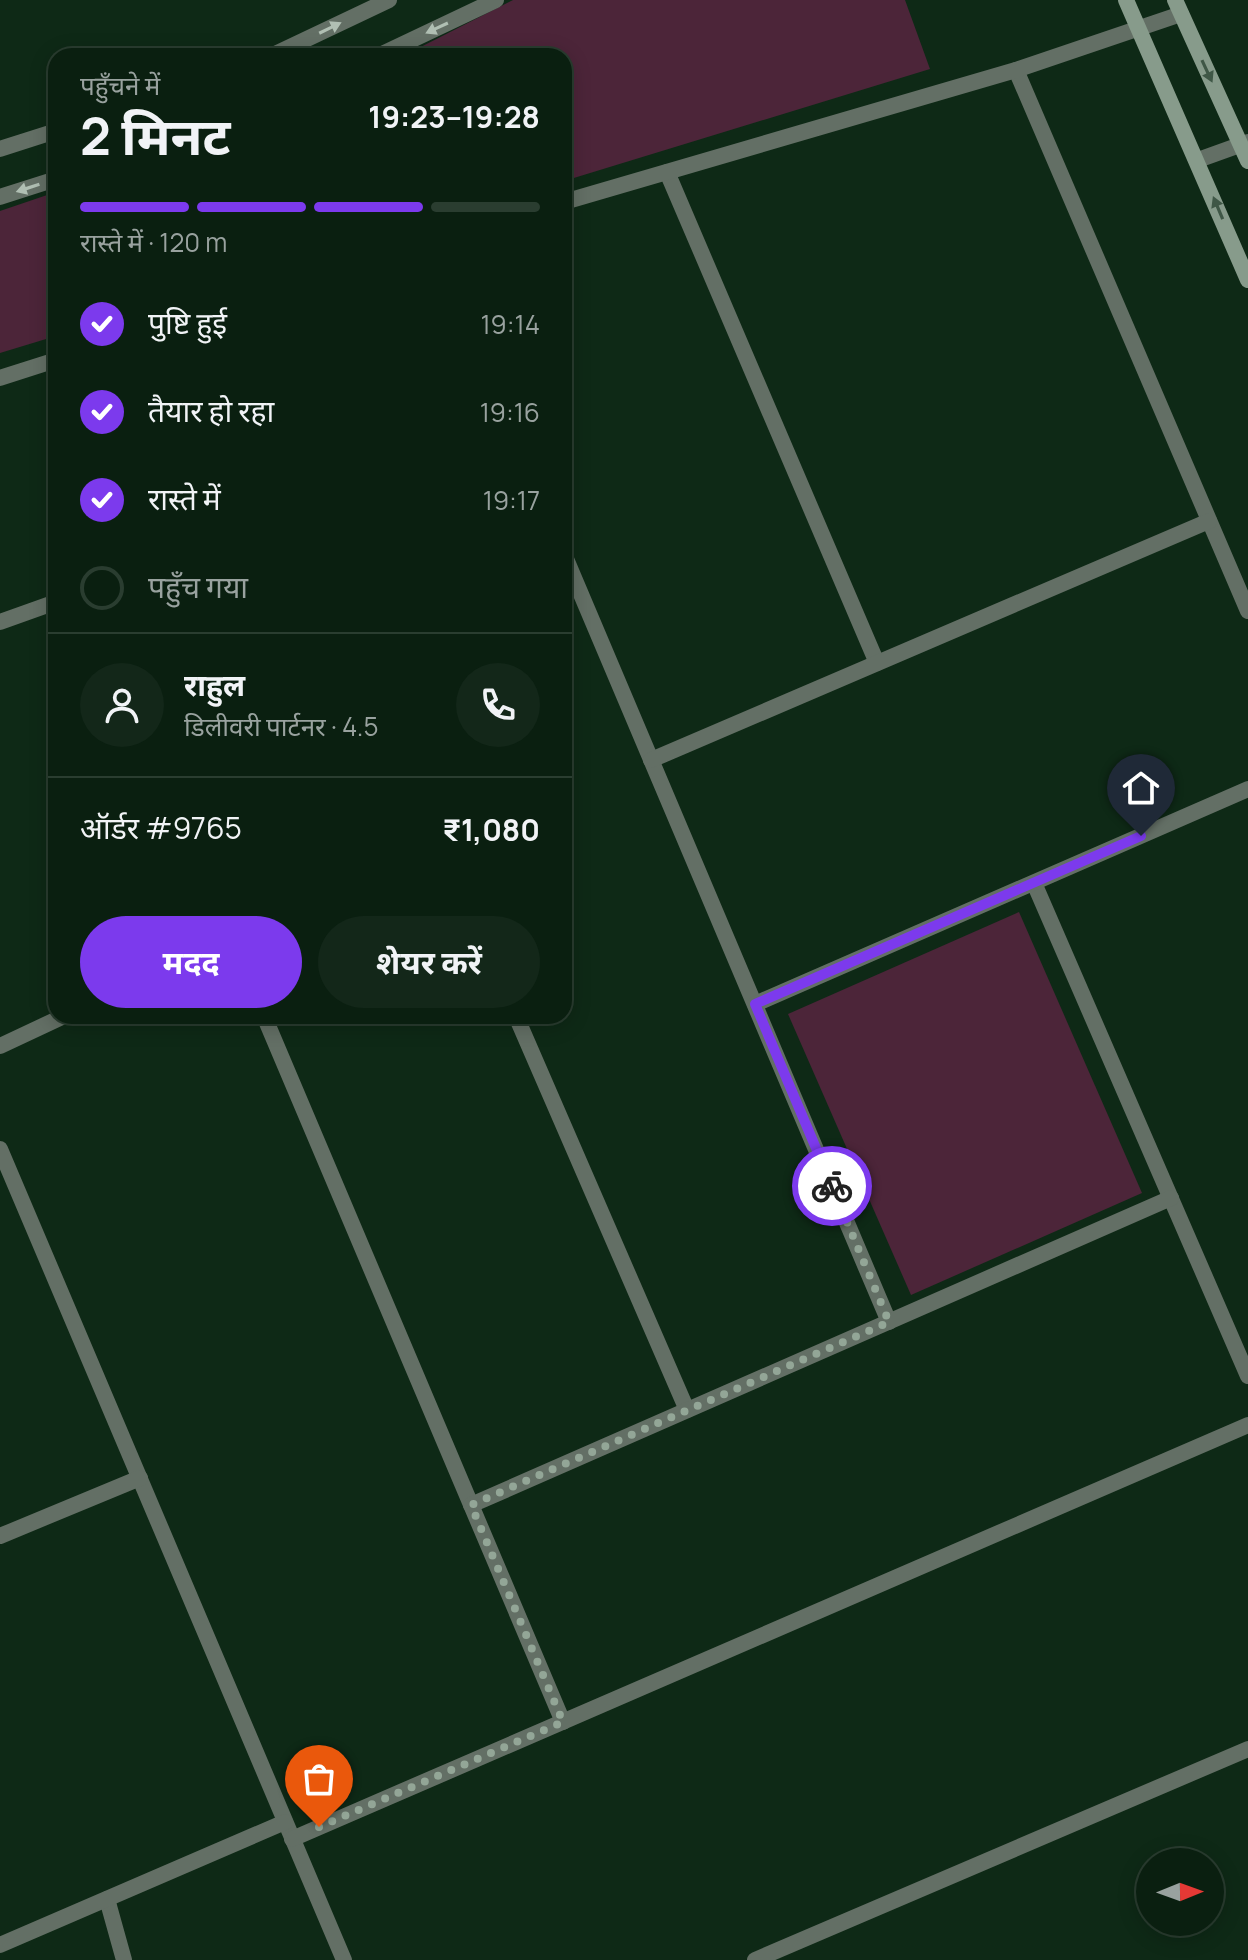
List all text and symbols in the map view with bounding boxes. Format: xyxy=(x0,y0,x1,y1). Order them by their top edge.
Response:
one-way arrow xyxy=(318,21,342,35)
one-way arrow xyxy=(426,21,449,35)
one-way arrow xyxy=(1201,59,1214,83)
text: पहुँचने में xyxy=(80,67,160,103)
text: 19:23–19:28 xyxy=(368,96,540,137)
text: 2 मिनट xyxy=(80,100,231,171)
one-way arrow xyxy=(16,182,40,195)
one-way arrow xyxy=(1211,196,1224,220)
text: रास्ते में · 120 m xyxy=(80,224,227,260)
icon: check xyxy=(80,302,124,346)
text: पुष्टि हुई xyxy=(148,302,227,343)
text: 19:14 xyxy=(480,306,540,342)
icon: check xyxy=(80,390,124,434)
text: तैयार हो रहा xyxy=(148,390,274,431)
text: 19:16 xyxy=(480,394,540,430)
icon: check xyxy=(80,478,124,522)
text: रास्ते में xyxy=(148,478,221,519)
text: 19:17 xyxy=(483,482,540,518)
text: पहुँच गया xyxy=(148,566,248,607)
button: person xyxy=(80,663,164,747)
button: phone xyxy=(456,663,540,747)
text: राहुल xyxy=(184,664,245,705)
text: डिलीवरी पार्टनर · 4.5 xyxy=(184,708,378,744)
pin xyxy=(1107,754,1175,836)
icon: home xyxy=(1119,766,1163,810)
text: ऑर्डर #9765 xyxy=(80,807,242,848)
text: ₹1,080 xyxy=(443,809,540,850)
button: मदद xyxy=(80,916,302,1008)
button: शेयर करें xyxy=(318,916,540,1008)
courier xyxy=(792,1146,872,1226)
icon: bike xyxy=(810,1164,854,1208)
pin xyxy=(285,1745,353,1827)
icon: bag xyxy=(297,1757,341,1801)
north arrow xyxy=(1136,1848,1224,1936)
map controls xyxy=(1136,1848,1224,1936)

